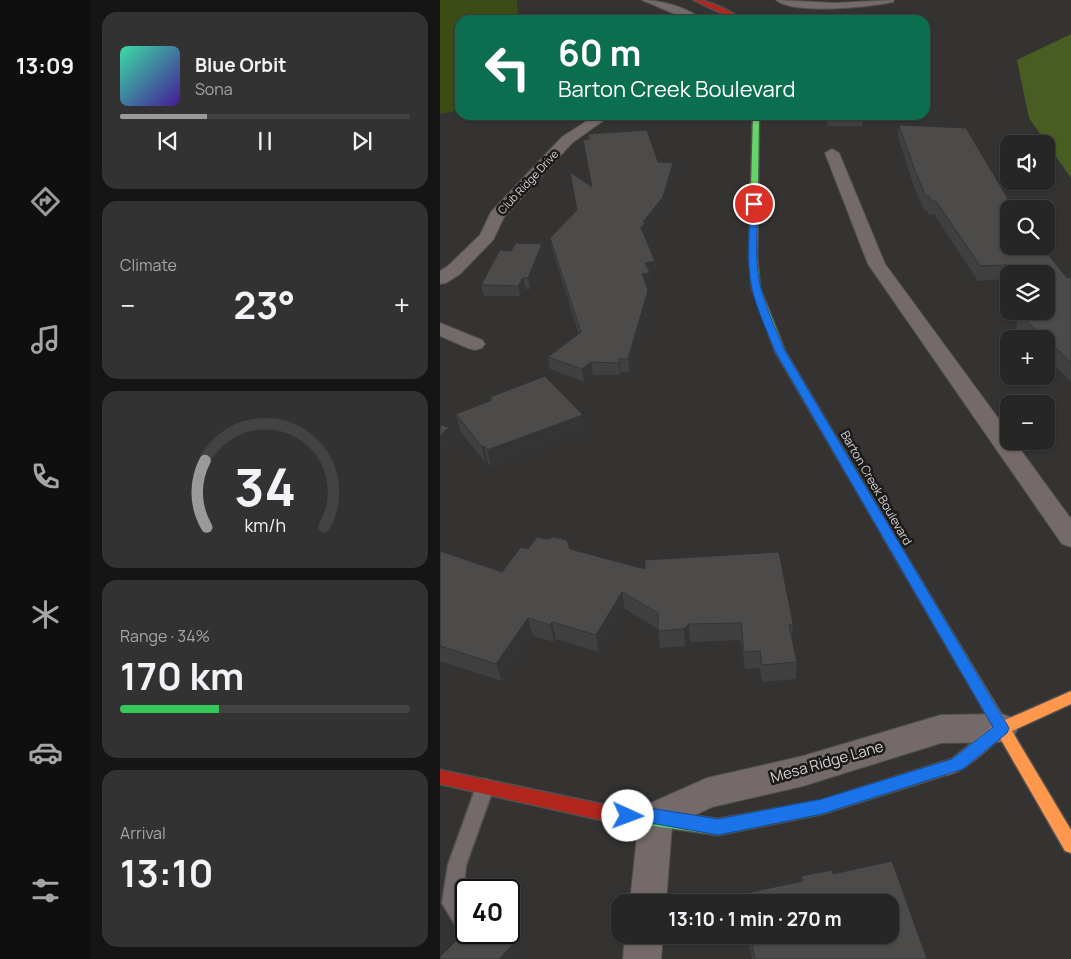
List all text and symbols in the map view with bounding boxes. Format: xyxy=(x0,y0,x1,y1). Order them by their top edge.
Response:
text: 60 m xyxy=(558,29,641,77)
icon: left xyxy=(475,35,540,100)
text: 13:09 xyxy=(16,51,74,81)
text: Blue Orbit xyxy=(195,52,287,78)
text: Barton Creek Boulevard xyxy=(558,74,796,104)
text: Sona xyxy=(195,78,233,100)
icon: previous xyxy=(154,127,182,155)
icon: pause xyxy=(251,127,279,155)
icon: next xyxy=(348,127,376,155)
map controls xyxy=(1000,135,1055,450)
button: sound xyxy=(1000,135,1055,190)
street label: Club Ridge Drive xyxy=(494,146,562,217)
pin xyxy=(733,183,775,225)
icon: directions xyxy=(28,184,63,219)
icon: arrive xyxy=(740,190,768,218)
button: search xyxy=(1000,200,1055,255)
text: Climate xyxy=(120,254,177,276)
button: layers xyxy=(1000,265,1055,320)
text: 23° xyxy=(234,278,295,330)
text: − xyxy=(120,286,135,324)
text: + xyxy=(394,286,410,324)
icon: music xyxy=(28,322,63,357)
button: + xyxy=(1000,330,1055,385)
button: − xyxy=(1000,395,1055,450)
street label: Barton Creek Boulevard xyxy=(837,427,916,548)
text: 34 xyxy=(234,451,296,522)
icon: phone xyxy=(28,459,63,494)
text: km/h xyxy=(244,513,286,537)
icon: climate xyxy=(28,597,63,632)
text: Range · 34% xyxy=(120,625,210,647)
text: 170 km xyxy=(120,649,244,701)
icon: car xyxy=(28,735,63,770)
street label: Mesa Ridge Lane xyxy=(768,735,886,788)
position arrow xyxy=(601,789,653,841)
text: Arrival xyxy=(120,822,166,844)
text: 13:10 xyxy=(120,846,213,898)
icon: filters xyxy=(28,873,63,908)
speed limit sign: 40 xyxy=(455,879,520,944)
text: 13:10 · 1 min · 270 m xyxy=(668,906,842,932)

